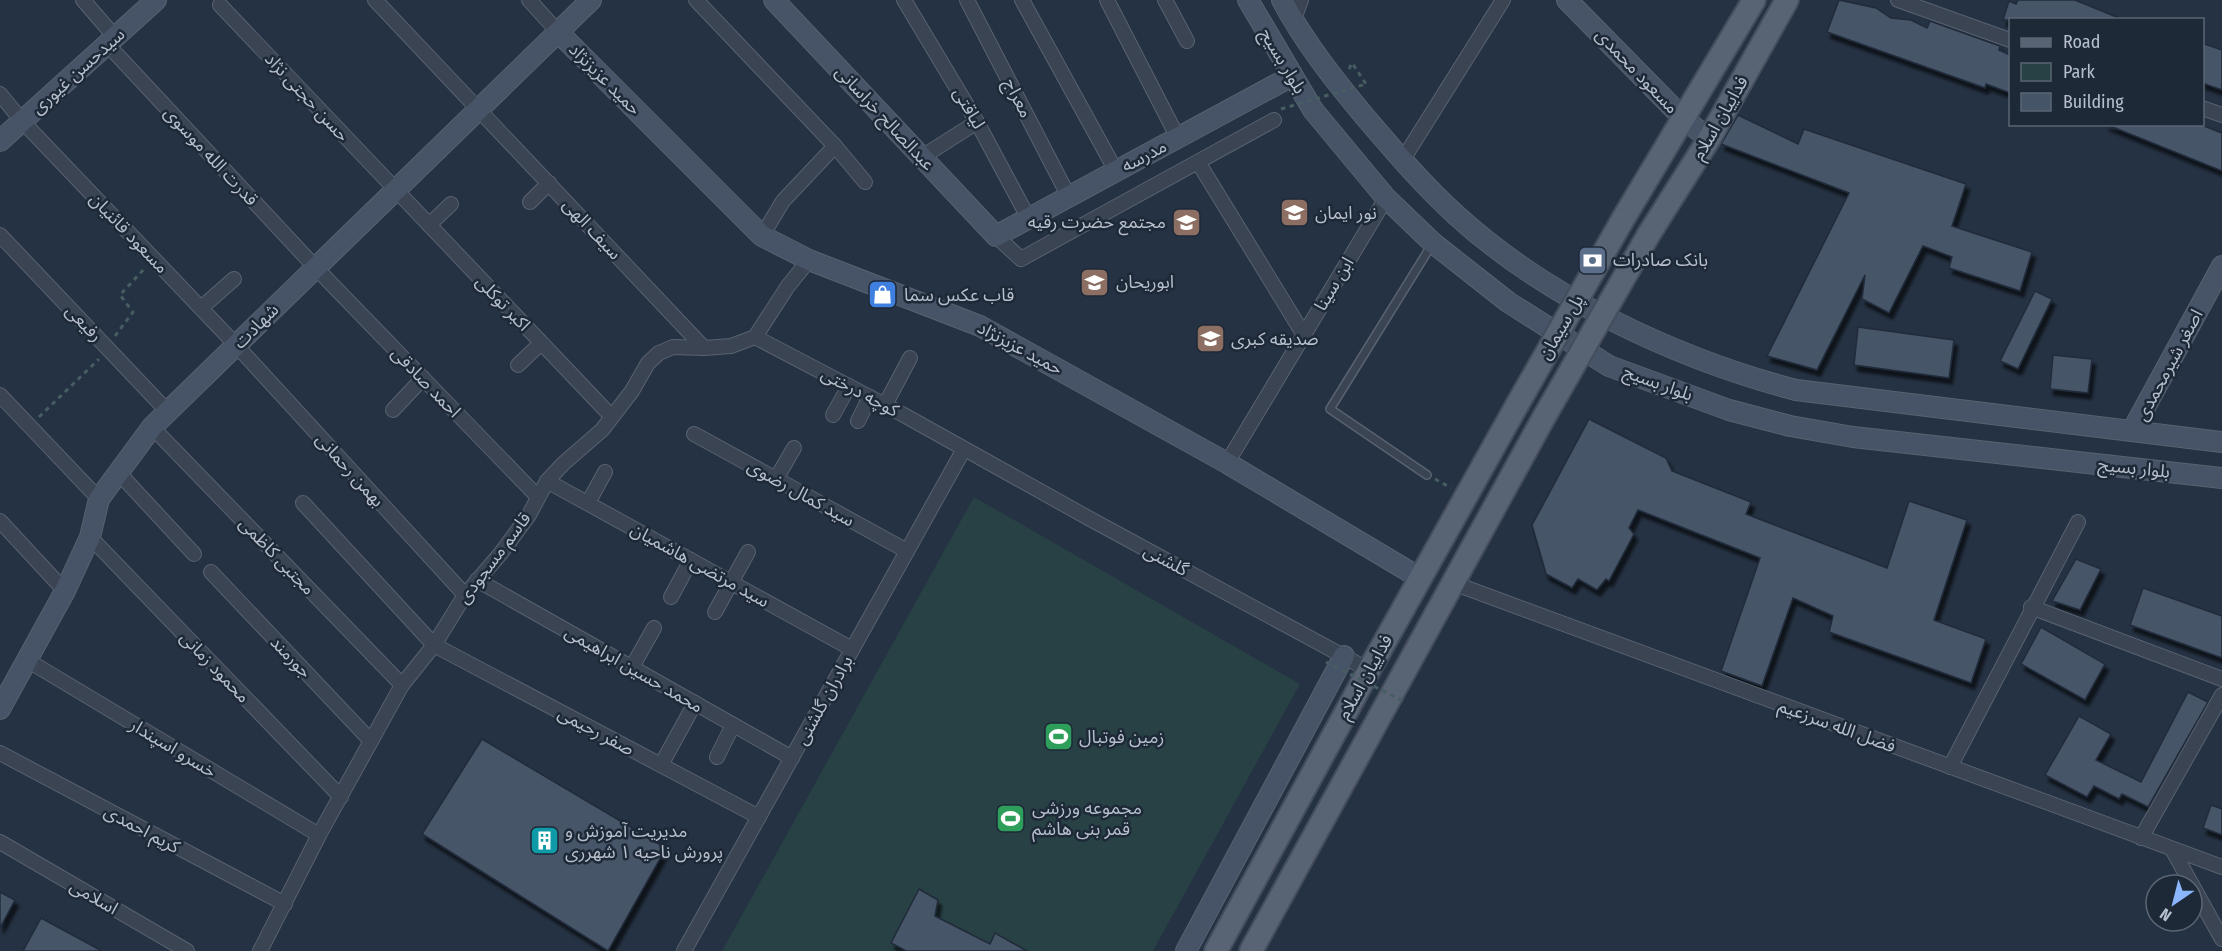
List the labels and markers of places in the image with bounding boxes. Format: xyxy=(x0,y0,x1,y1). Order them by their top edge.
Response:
school or university icon: نور ایمان xyxy=(1278,197,1310,229)
place label: نور ایمان xyxy=(1315,202,1377,224)
school or university icon: مجتمع حضرت رقیه xyxy=(1171,206,1203,238)
place label: مجتمع حضرت رقیه xyxy=(1028,211,1166,236)
bank icon: بانک صادرات xyxy=(1576,244,1608,276)
place label: بانک صادرات xyxy=(1613,249,1708,271)
school or university icon: ابوریحان xyxy=(1079,266,1111,298)
place label: ابوریحان xyxy=(1116,271,1174,293)
shop icon: قاب عکس سما xyxy=(867,279,899,311)
place label: قاب عکس سما xyxy=(904,284,1014,306)
school or university icon: صدیقه کبری xyxy=(1194,323,1226,355)
place label: صدیقه کبری xyxy=(1231,328,1319,350)
sports icon: زمین فوتبال xyxy=(1042,721,1074,753)
place label: زمین فوتبال xyxy=(1079,726,1164,748)
place label: مجموعه ورزشی قمر بنی هاشم xyxy=(1032,797,1142,842)
sports icon: مجموعه ورزشی قمر بنی هاشم xyxy=(995,802,1027,834)
place label: مدیریت آموزش و پرورش ناحیه ۱ شهرری xyxy=(565,820,723,863)
building icon: مدیریت آموزش و پرورش ناحیه ۱ شهرری xyxy=(528,825,560,857)

